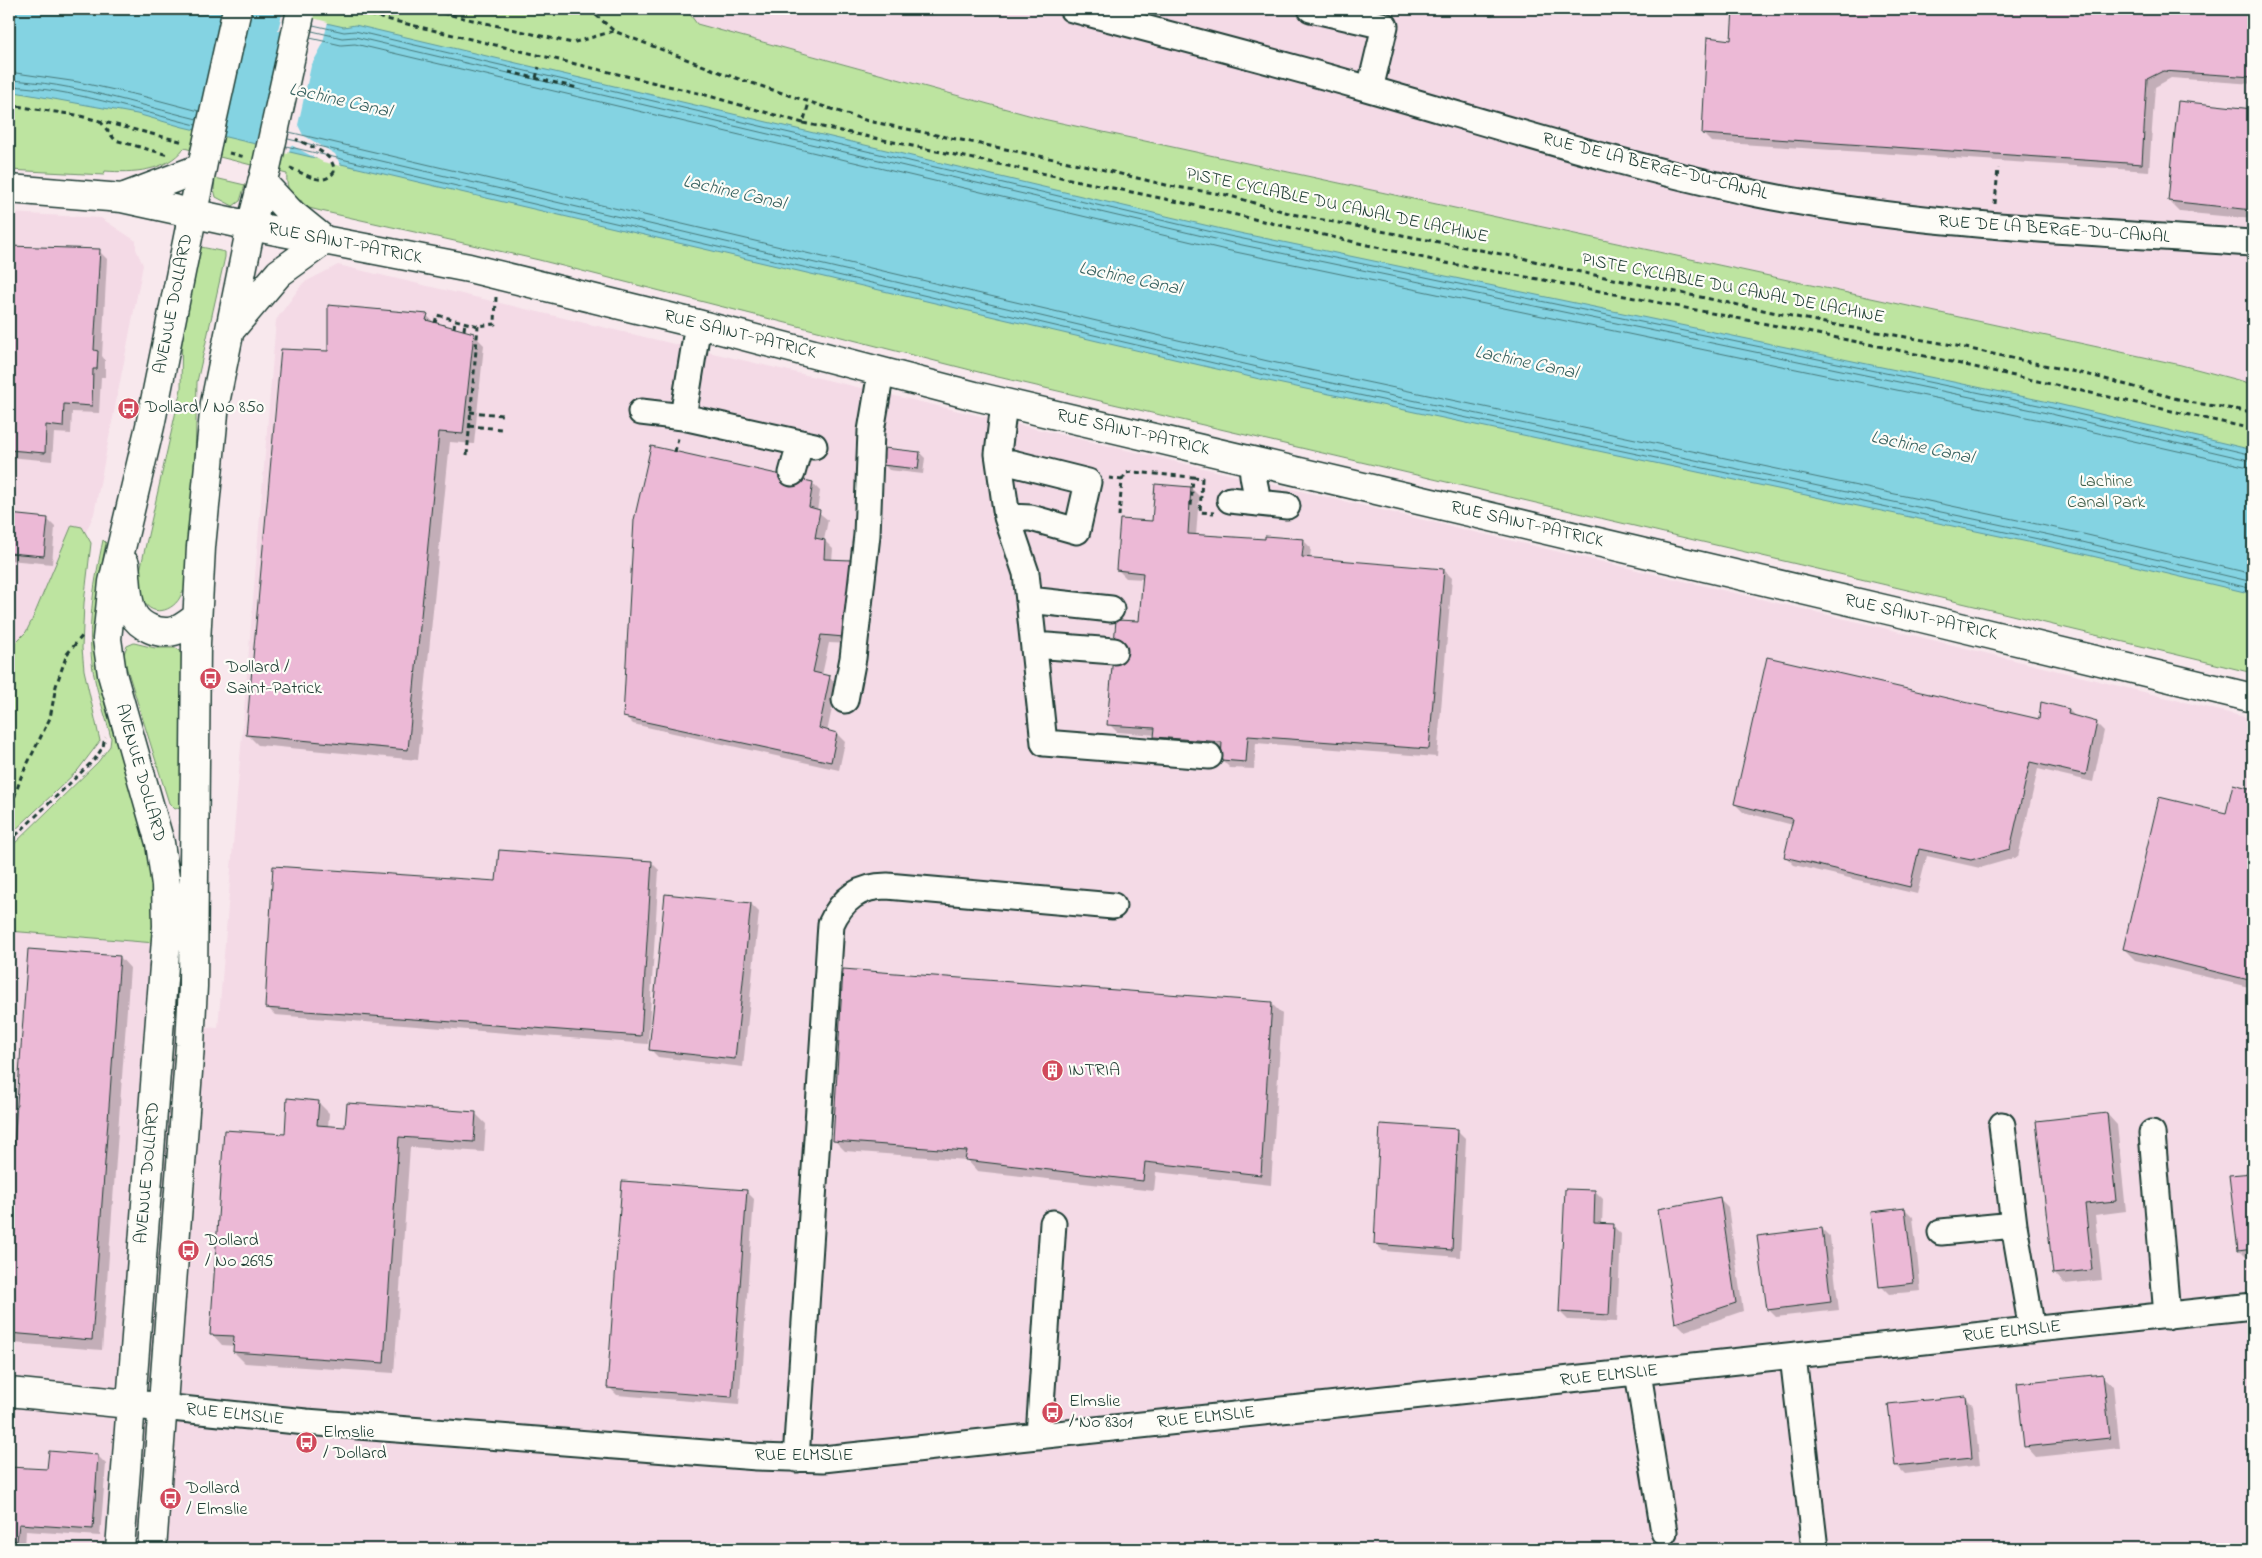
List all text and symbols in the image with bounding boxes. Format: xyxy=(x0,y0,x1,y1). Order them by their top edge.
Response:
water label: Lachine Canal xyxy=(286,76,397,127)
street label: RUE DE LA BERGE-DU-CANAL xyxy=(1539,126,1771,208)
street label: PISTE CYCLABLE DU CANAL DE LACHINE xyxy=(1184,161,1490,251)
water label: Lachine Canal xyxy=(680,168,791,219)
street label: RUE DE LA BERGE-DU-CANAL xyxy=(1937,209,2171,251)
street label: RUE SAINT-PATRICK xyxy=(266,216,424,272)
street label: AVENUE DOLLARD xyxy=(148,232,200,376)
street label: PISTE CYCLABLE DU CANAL DE LACHINE xyxy=(1579,247,1887,331)
water label: Lachine Canal xyxy=(1076,255,1187,304)
street label: RUE SAINT-PATRICK xyxy=(661,303,819,367)
water label: Lachine Canal xyxy=(1472,339,1583,388)
place label: Dollard / No 850 xyxy=(144,395,264,421)
bus stop icon: Dollard / No 850 xyxy=(117,396,141,420)
street label: RUE SAINT-PATRICK xyxy=(1054,403,1212,463)
water label: Lachine Canal xyxy=(1868,424,1979,473)
park label: Lachine Canal Park xyxy=(2067,469,2145,516)
street label: RUE SAINT-PATRICK xyxy=(1448,495,1606,555)
street label: RUE SAINT-PATRICK xyxy=(1842,588,2000,648)
place label: Dollard / Saint-Patrick xyxy=(225,655,322,702)
bus stop icon: Dollard / Saint-Patrick xyxy=(198,666,222,690)
street label: AVENUE DOLLARD xyxy=(108,701,172,845)
place label: INTRIA xyxy=(1068,1058,1120,1084)
building icon: INTRIA xyxy=(1040,1059,1064,1083)
street label: AVENUE DOLLARD xyxy=(129,1101,167,1245)
place label: Dollard / No 2695 xyxy=(204,1228,274,1275)
bus stop icon: Dollard / No 2695 xyxy=(177,1239,201,1263)
street label: RUE ELMSLIE xyxy=(1962,1314,2062,1350)
street label: RUE ELMSLIE xyxy=(1559,1358,1659,1394)
place label: Elmslie / No 8301 xyxy=(1069,1389,1133,1436)
street label: RUE ELMSLIE xyxy=(185,1397,285,1433)
bus stop icon: Elmslie / No 8301 xyxy=(1041,1400,1065,1424)
street label: RUE ELMSLIE xyxy=(1156,1400,1256,1436)
place label: Elmslie / Dollard xyxy=(323,1420,387,1467)
bus stop icon: Elmslie / Dollard xyxy=(295,1431,319,1455)
street label: RUE ELMSLIE xyxy=(755,1443,853,1469)
place label: Dollard / Elmslie xyxy=(185,1476,248,1523)
bus stop icon: Dollard / Elmslie xyxy=(158,1487,182,1511)

